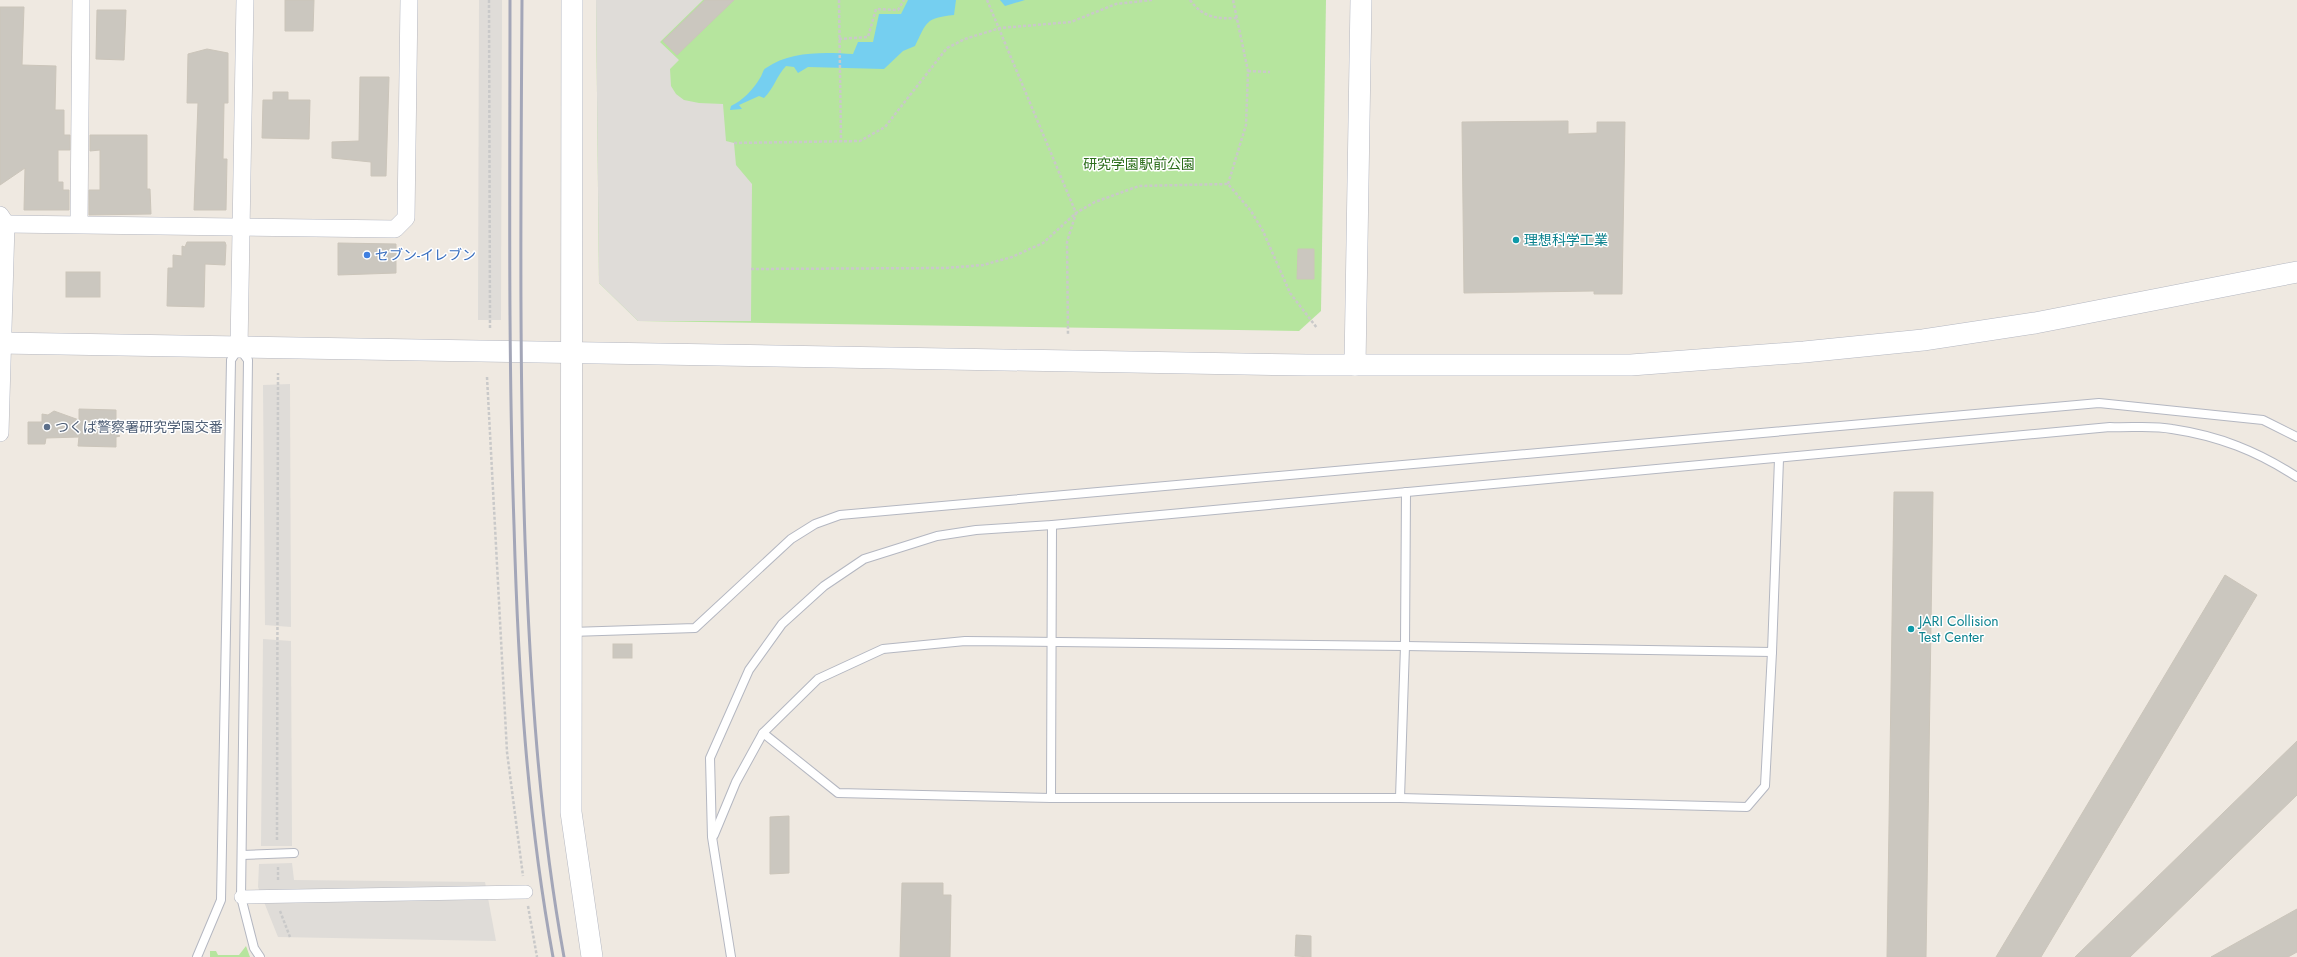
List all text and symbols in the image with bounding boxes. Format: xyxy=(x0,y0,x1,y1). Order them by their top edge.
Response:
park label: 研究学園駅前公園 xyxy=(1083,154,1195,174)
place label: 理想科学工業 xyxy=(1524,230,1608,250)
marker: 理想科学工業 xyxy=(1511,235,1521,245)
place label: セブン-イレブン xyxy=(375,245,476,265)
marker: セブン-イレブン xyxy=(362,250,372,260)
place label: つくば警察署研究学園交番 xyxy=(55,417,223,437)
marker: つくば警察署研究学園交番 xyxy=(42,422,52,432)
place label: JARI Collision Test Center xyxy=(1917,611,1999,647)
marker: JARI Collision Test Center xyxy=(1906,624,1916,634)

